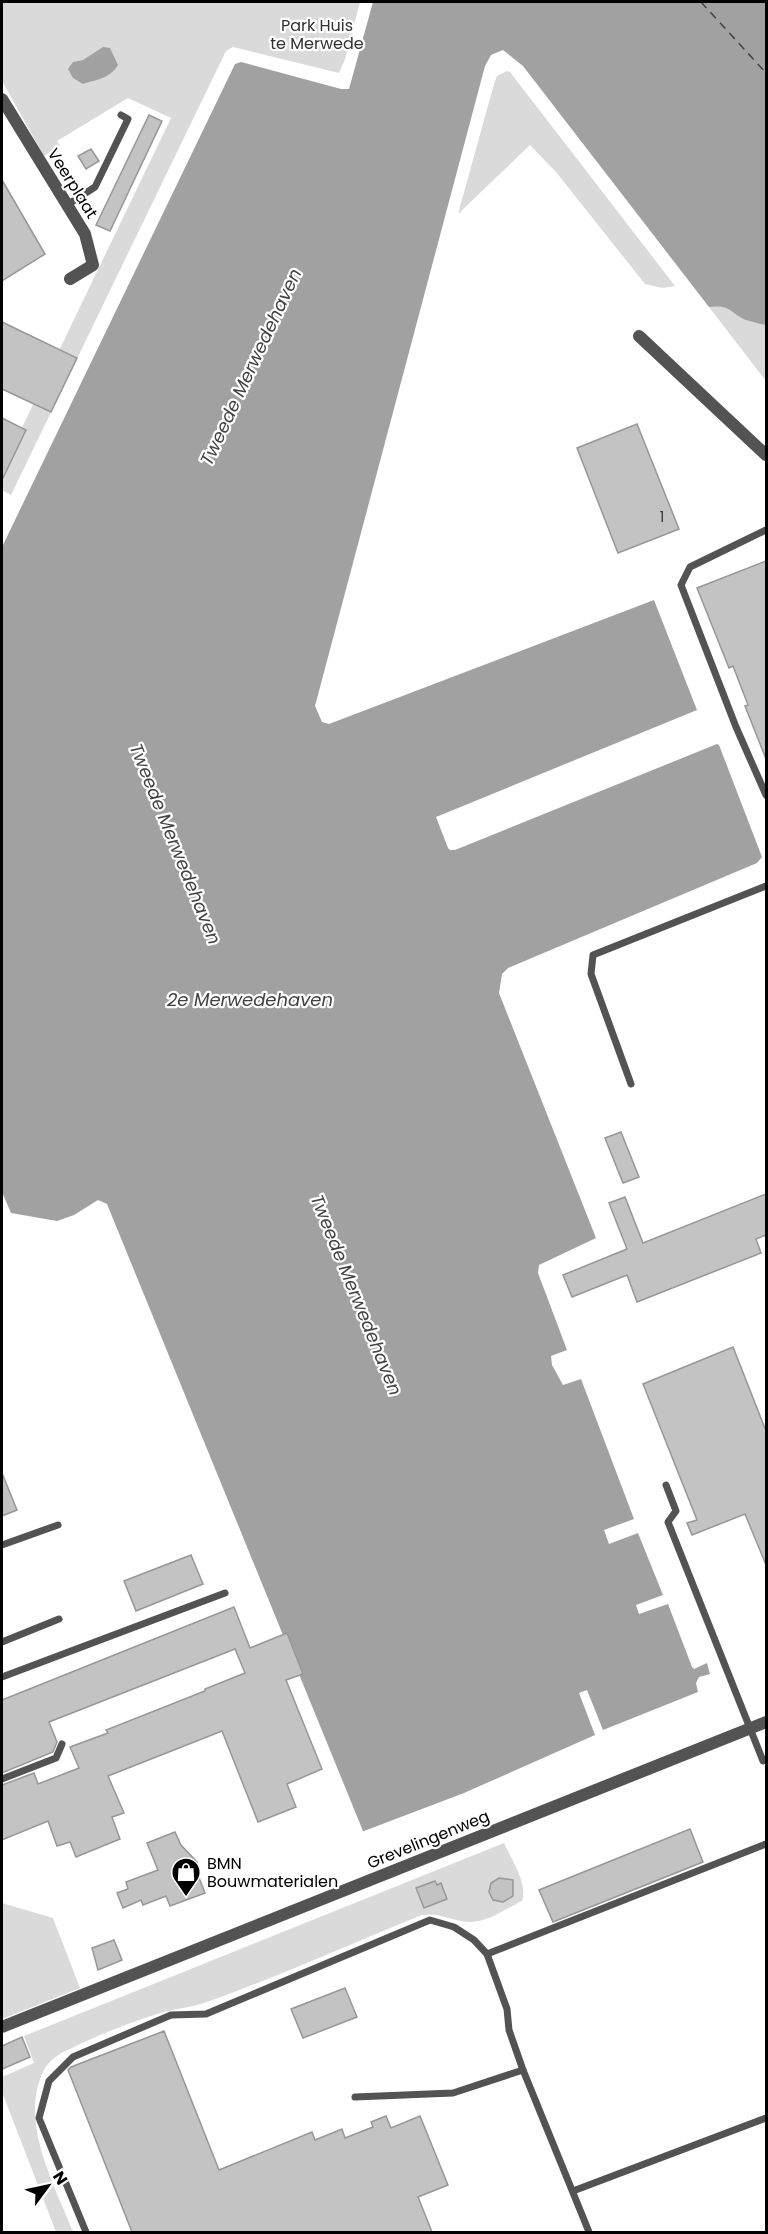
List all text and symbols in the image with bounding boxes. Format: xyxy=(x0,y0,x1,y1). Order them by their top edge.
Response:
park label: Park Huis te Merwede xyxy=(270,14,364,55)
street label: Veerplaat xyxy=(42,144,103,223)
water label: Tweede Merwedehaven xyxy=(194,264,307,469)
house number: 1 xyxy=(660,507,664,527)
water label: Tweede Merwedehaven xyxy=(124,740,227,948)
water label: 2e Merwedehaven xyxy=(167,987,333,1012)
water label: Tweede Merwedehaven xyxy=(305,1191,408,1399)
street label: Grevelingenweg xyxy=(364,1804,493,1875)
place label: BMN Bouwmaterialen xyxy=(207,1852,338,1893)
shop icon: BMN Bouwmaterialen xyxy=(170,1856,202,1898)
north arrow xyxy=(18,2156,78,2216)
text: N xyxy=(47,2167,73,2189)

